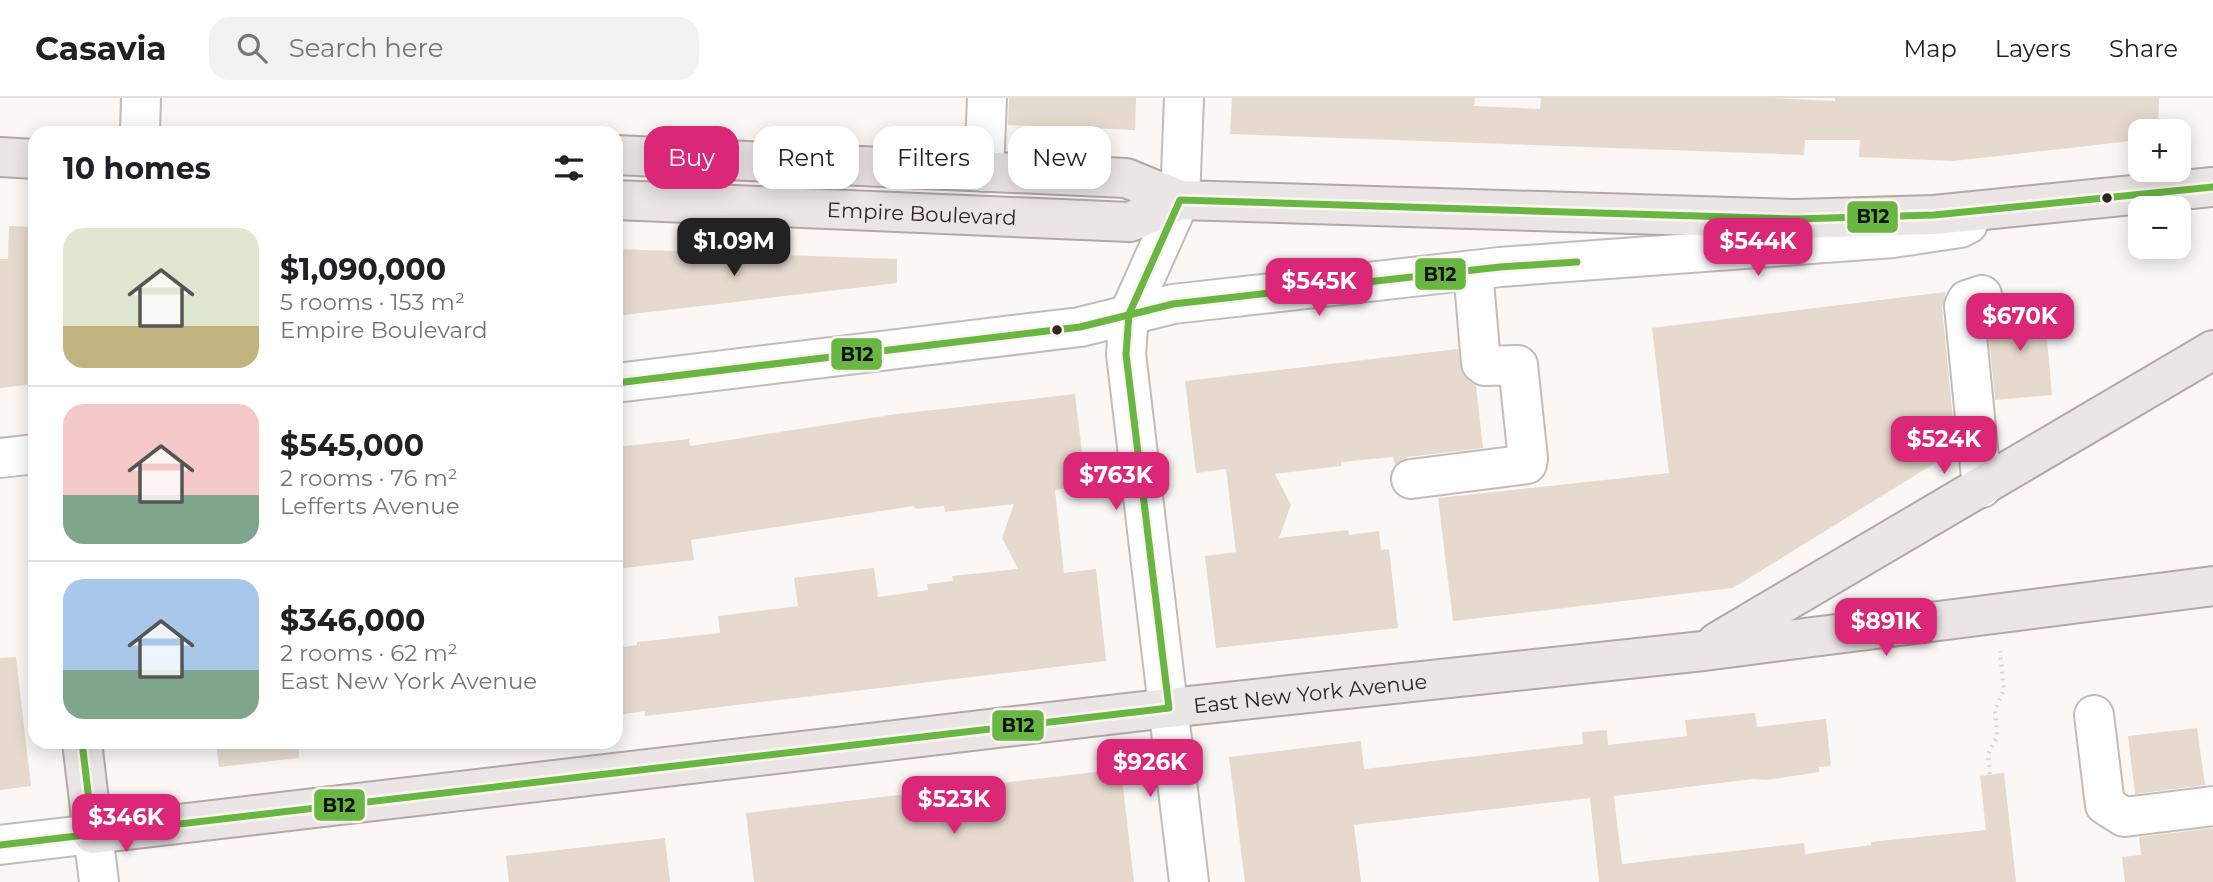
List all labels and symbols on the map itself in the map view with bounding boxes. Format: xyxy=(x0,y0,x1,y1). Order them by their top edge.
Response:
unlabelled marker xyxy=(2100,191,2114,205)
street label: Empire Boulevard xyxy=(826,197,1017,230)
line badge: B12 xyxy=(1846,200,1899,234)
text: B12 xyxy=(1856,205,1890,228)
pin: $1.09M xyxy=(677,218,791,278)
pin: $544K xyxy=(1709,218,1807,278)
line badge: B12 xyxy=(1414,257,1467,291)
pin: $545K xyxy=(1270,258,1368,318)
text: B12 xyxy=(1423,263,1457,286)
pin: $670K xyxy=(1971,294,2069,353)
unlabelled marker xyxy=(1050,323,1064,337)
line badge: B12 xyxy=(830,337,883,371)
text: B12 xyxy=(840,343,874,366)
pin: $524K xyxy=(1895,416,1993,476)
pin: $763K xyxy=(1067,452,1165,512)
pin: $891K xyxy=(1837,598,1935,658)
street label: East New York Avenue xyxy=(1192,668,1428,718)
line badge: B12 xyxy=(991,709,1045,742)
text: B12 xyxy=(1001,714,1035,737)
pin: $926K xyxy=(1101,740,1199,799)
pin: $523K xyxy=(905,776,1003,836)
line badge: B12 xyxy=(313,788,366,822)
pin: $346K xyxy=(77,794,175,854)
text: B12 xyxy=(322,794,356,817)

